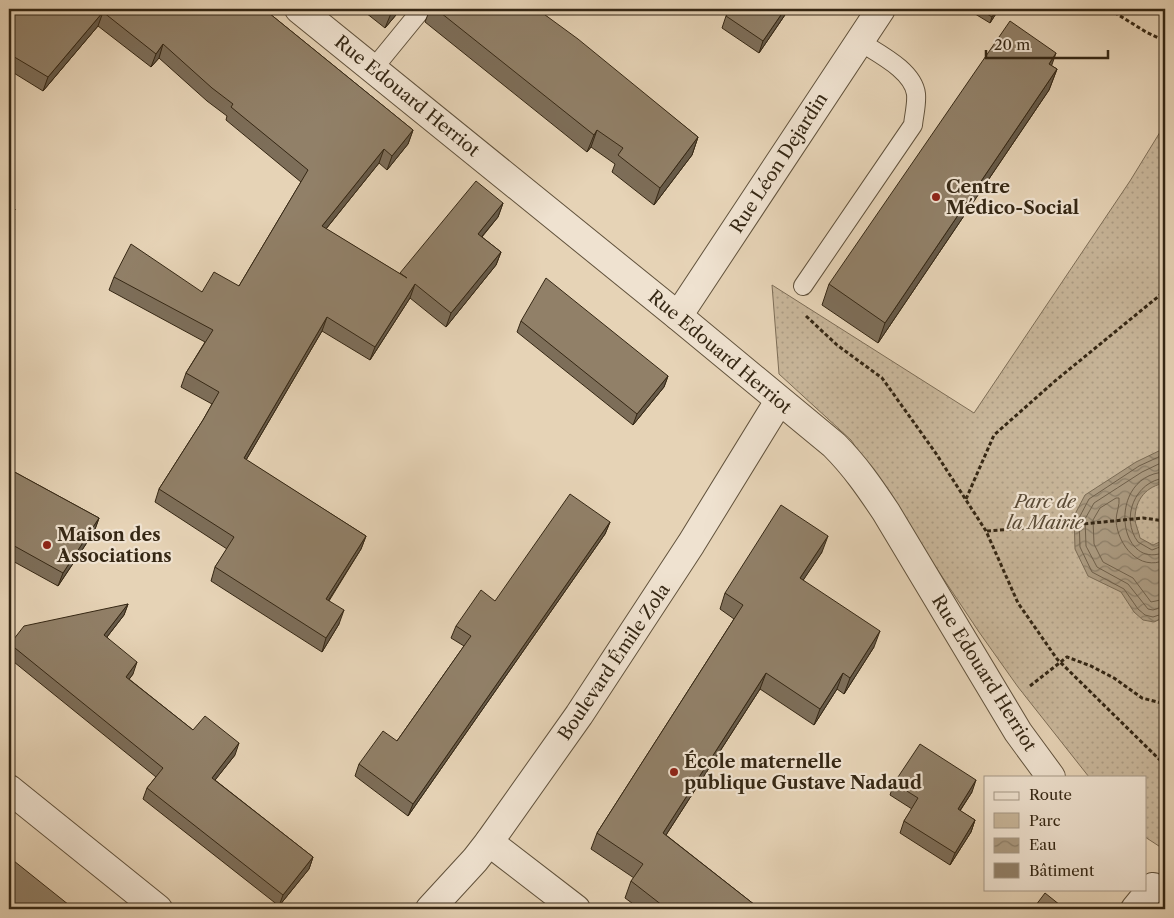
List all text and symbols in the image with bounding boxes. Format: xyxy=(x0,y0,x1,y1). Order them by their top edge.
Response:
scale bar xyxy=(986,28,1109,60)
street label: Rue Edouard Herriot xyxy=(330,31,484,162)
text: 20 m xyxy=(994,35,1030,54)
street label: Rue Léon Dejardin xyxy=(726,89,832,237)
place label: Centre Médico-Social xyxy=(946,176,1079,219)
marker: Centre Médico-Social xyxy=(930,191,942,203)
street label: Rue Edouard Herriot xyxy=(644,286,797,419)
park label: Parc de la Mairie xyxy=(1007,491,1085,534)
place label: Maison des Associations xyxy=(56,524,172,567)
marker: Maison des Associations xyxy=(41,539,53,551)
street label: Boulevard Émile Zola xyxy=(552,578,675,745)
street label: Rue Edouard Herriot xyxy=(927,591,1041,756)
place label: École maternelle publique Gustave Nadaud xyxy=(684,750,922,794)
marker: École maternelle publique Gustave Nadaud xyxy=(668,766,680,778)
legend xyxy=(984,776,1146,890)
text: Route xyxy=(1029,785,1072,804)
text: Parc xyxy=(1029,811,1061,830)
text: Eau xyxy=(1029,835,1057,854)
text: Bâtiment xyxy=(1029,861,1095,880)

